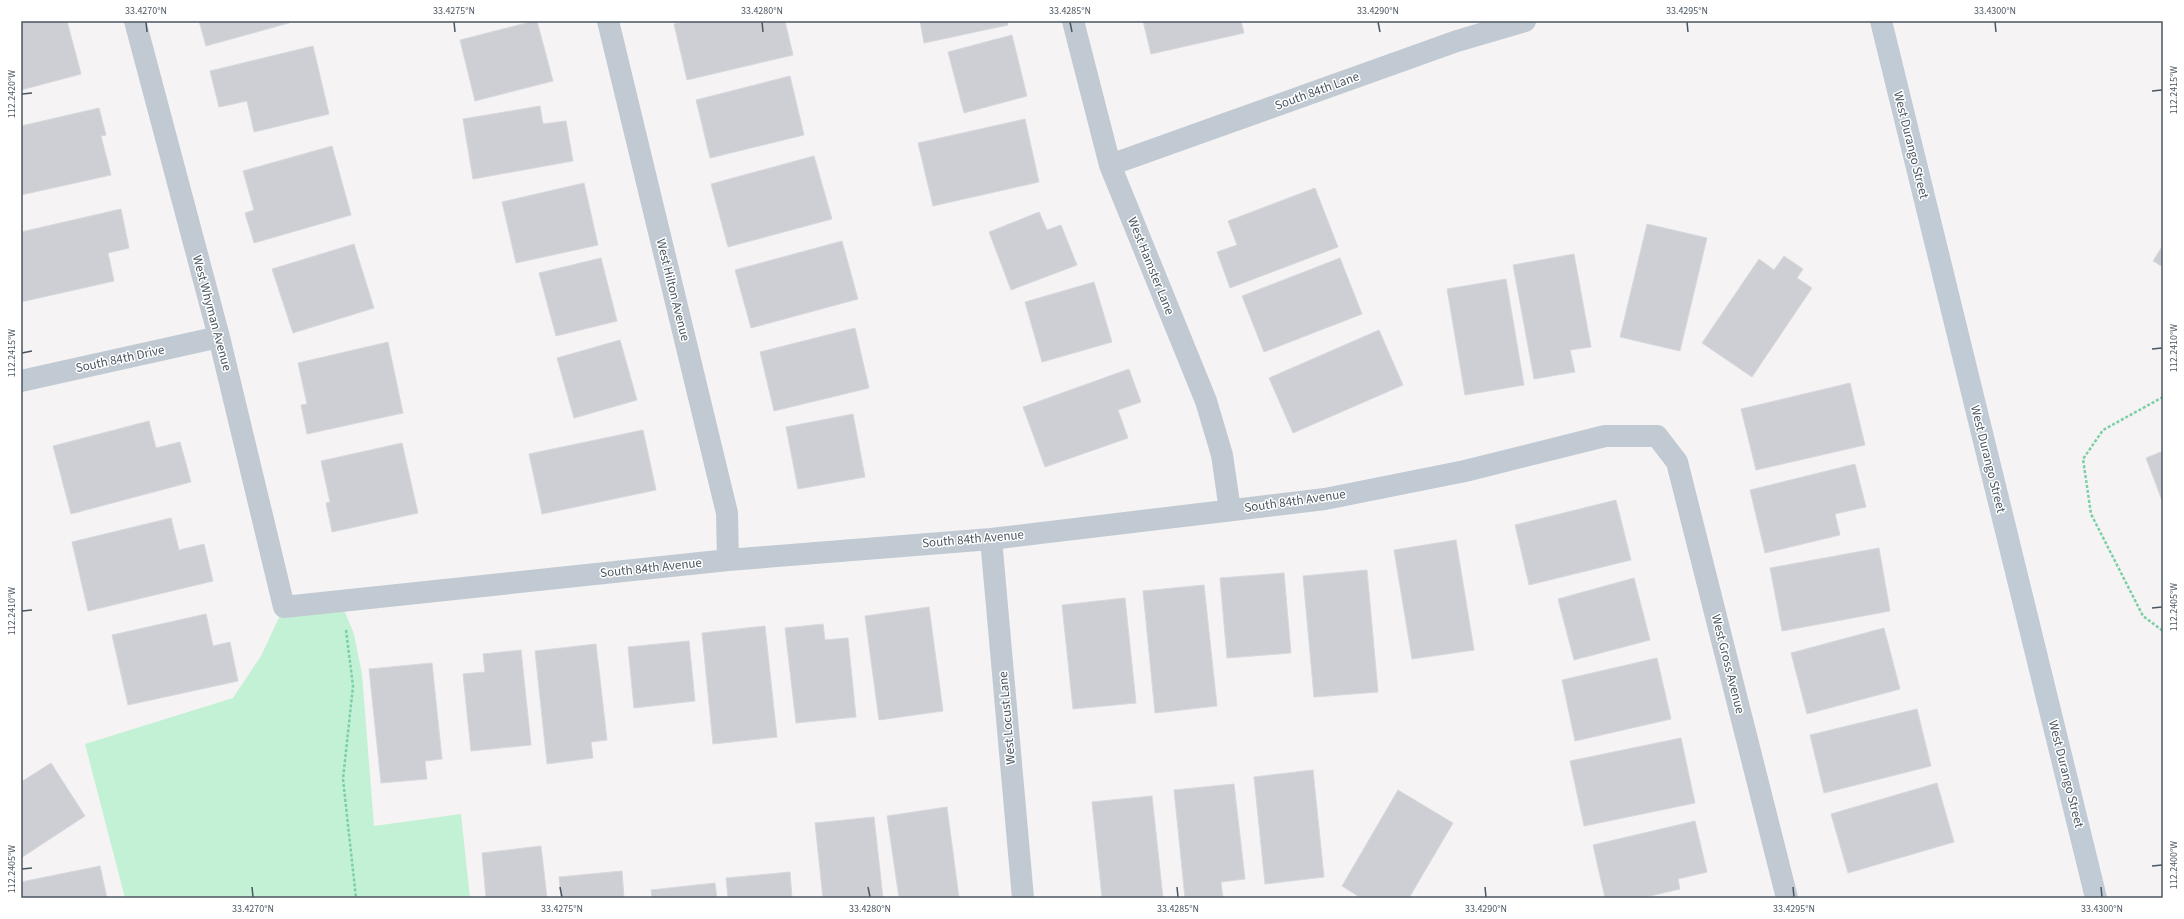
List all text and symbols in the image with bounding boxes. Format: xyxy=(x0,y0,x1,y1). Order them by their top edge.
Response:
text: 33.4270°N xyxy=(125,4,167,18)
text: 33.4275°N xyxy=(433,4,475,18)
text: 33.4280°N xyxy=(741,4,783,18)
text: 33.4285°N xyxy=(1049,4,1091,18)
text: 33.4290°N xyxy=(1357,4,1399,18)
text: 33.4295°N xyxy=(1666,4,1708,18)
text: 33.4300°N xyxy=(1974,4,2016,18)
text: 112.2415°W xyxy=(2167,66,2181,114)
street label: South 84th Lane xyxy=(1272,67,1362,115)
text: 112.2420°W xyxy=(5,70,19,118)
street label: West Durango Street xyxy=(1889,89,1933,201)
street label: West Hamster Lane xyxy=(1123,214,1179,318)
street label: West Hilton Avenue xyxy=(652,237,694,343)
street label: West Whyman Avenue xyxy=(188,253,236,373)
text: 112.2410°W xyxy=(2167,324,2181,372)
text: 112.2415°W xyxy=(5,329,19,377)
street label: South 84th Drive xyxy=(74,341,166,377)
street label: West Durango Street xyxy=(1966,403,2010,515)
street label: South 84th Avenue xyxy=(1243,485,1347,517)
street label: South 84th Avenue xyxy=(921,526,1025,552)
street label: South 84th Avenue xyxy=(599,554,703,582)
text: 112.2405°W xyxy=(2167,583,2181,631)
text: 112.2410°W xyxy=(5,587,19,635)
street label: West Gross Avenue xyxy=(1707,612,1749,716)
street label: West Locust Lane xyxy=(994,671,1020,765)
street label: West Durango Street xyxy=(2044,718,2088,830)
text: 112.2400°W xyxy=(2167,841,2181,889)
text: 112.2405°W xyxy=(5,845,19,893)
text: 33.4270°N xyxy=(232,902,274,916)
text: 33.4275°N xyxy=(541,902,583,916)
text: 33.4280°N xyxy=(849,902,891,916)
text: 33.4285°N xyxy=(1157,902,1199,916)
text: 33.4290°N xyxy=(1465,902,1507,916)
text: 33.4295°N xyxy=(1773,902,1815,916)
text: 33.4300°N xyxy=(2081,902,2123,916)

